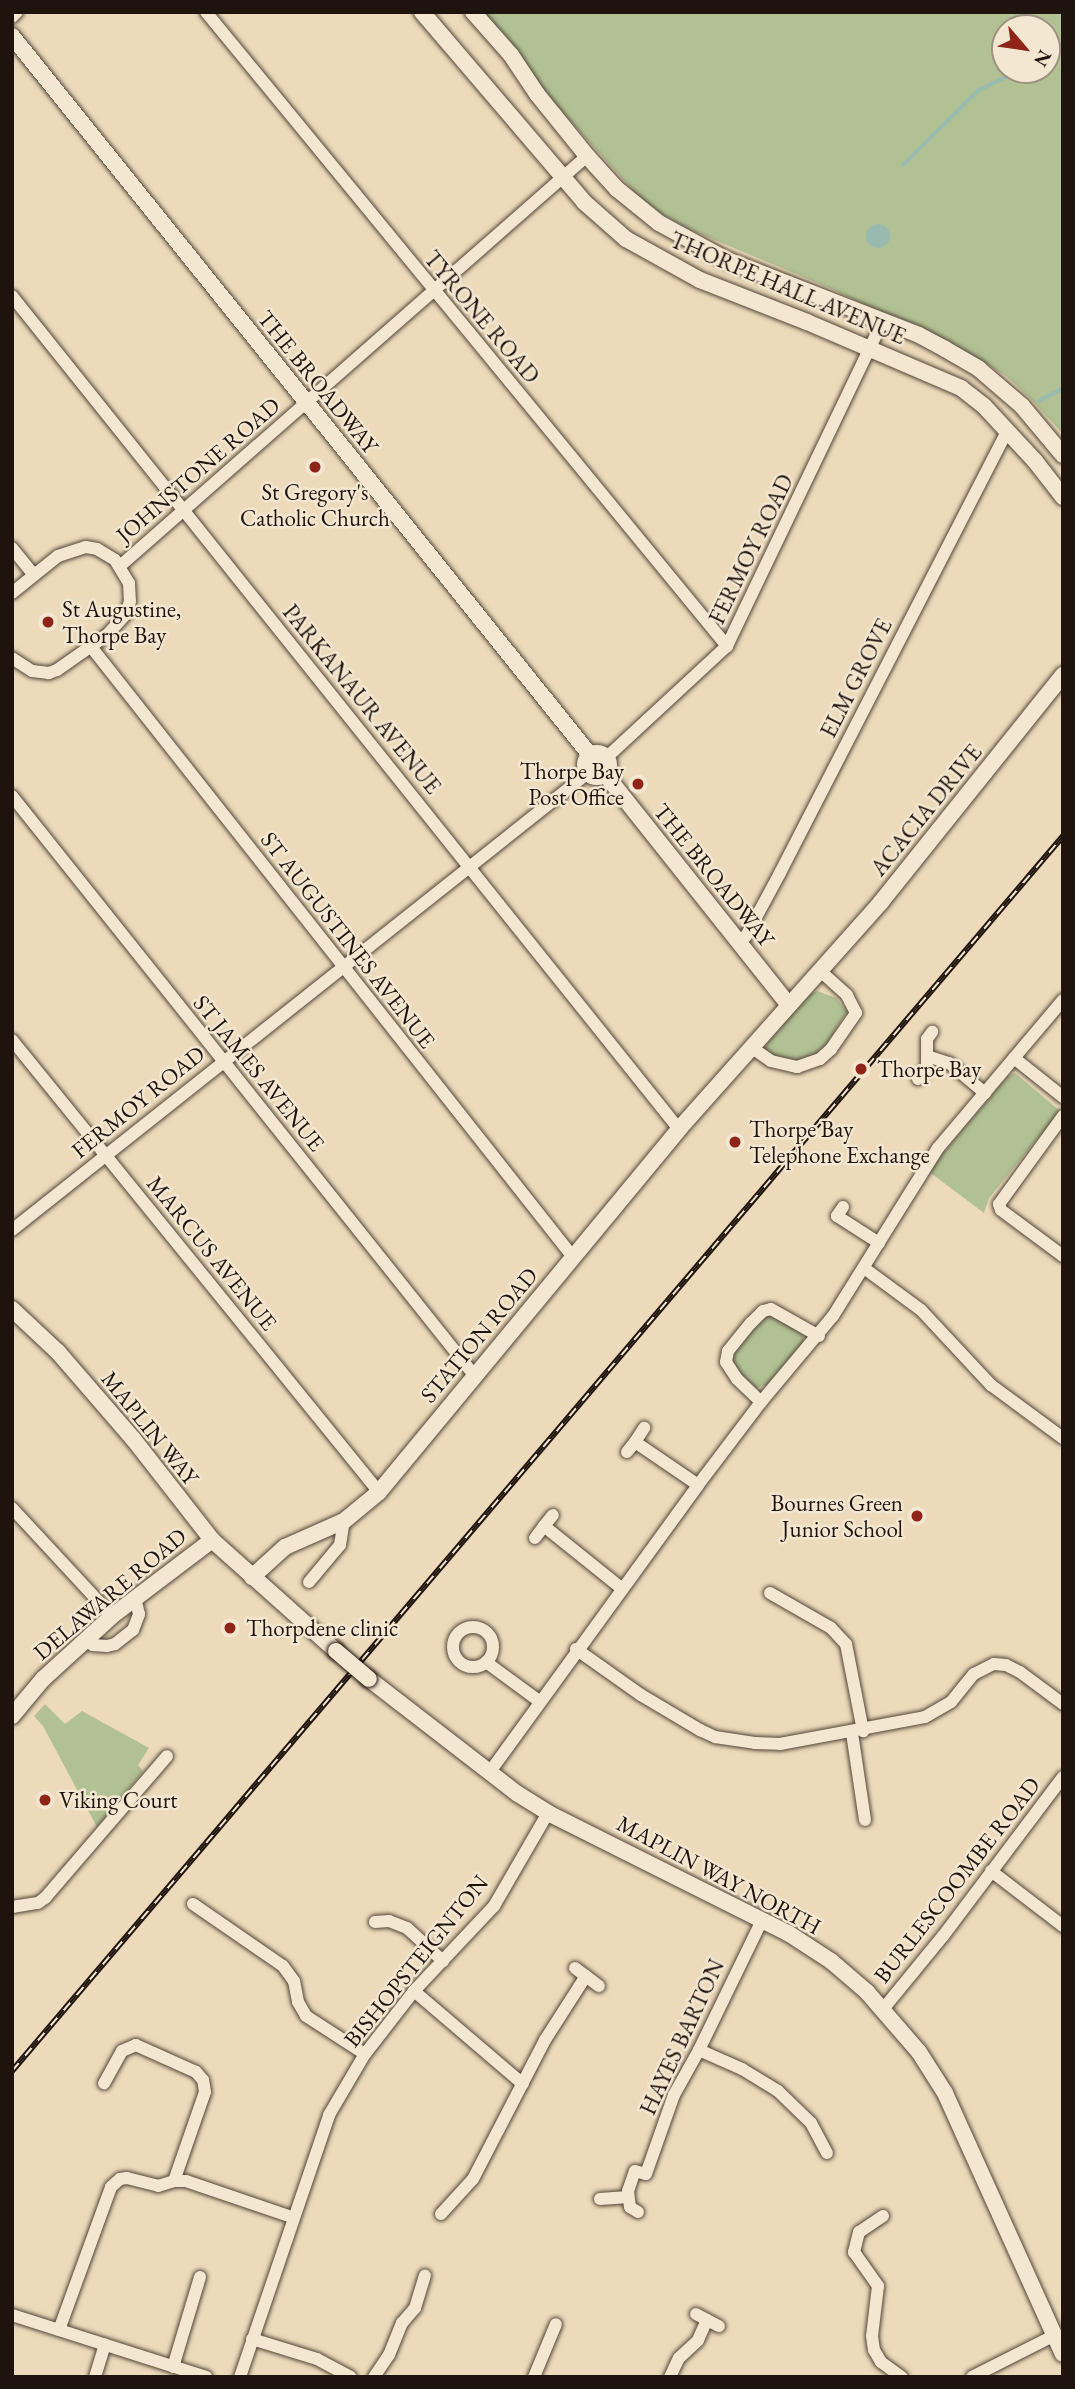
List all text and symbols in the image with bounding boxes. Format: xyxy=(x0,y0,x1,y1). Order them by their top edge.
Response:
north arrow xyxy=(991,14,1061,84)
text: N xyxy=(1028,46,1058,71)
street label: THORPE HALL AVENUE xyxy=(666,226,910,350)
street label: TYRONE ROAD xyxy=(418,245,546,389)
street label: THE BROADWAY xyxy=(252,305,384,459)
street label: JOHNSTONE ROAD xyxy=(111,391,285,549)
marker: St Gregory's Catholic Church xyxy=(307,459,323,475)
street label: FERMOY ROAD xyxy=(703,470,799,628)
place label: St Gregory's Catholic Church xyxy=(240,478,390,532)
place label: St Augustine, Thorpe Bay xyxy=(62,595,181,649)
street label: PARKANAUR AVENUE xyxy=(277,599,447,799)
marker: St Augustine, Thorpe Bay xyxy=(40,614,56,630)
street label: ELM GROVE xyxy=(814,614,898,742)
street label: ACACIA DRIVE xyxy=(864,739,988,881)
place label: Thorpe Bay Post Office xyxy=(520,757,624,811)
marker: Thorpe Bay Post Office xyxy=(630,776,646,792)
street label: THE BROADWAY xyxy=(648,798,780,952)
street label: ST AUGUSTINES AVENUE xyxy=(255,826,441,1054)
street label: ST JAMES AVENUE xyxy=(188,989,330,1157)
street label: FERMOY ROAD xyxy=(66,1040,210,1164)
place label: Thorpe Bay xyxy=(877,1055,981,1083)
marker: Thorpe Bay xyxy=(851,1059,871,1079)
place label: Thorpe Bay Telephone Exchange xyxy=(749,1115,930,1169)
marker: Thorpe Bay Telephone Exchange xyxy=(727,1134,743,1150)
street label: MARCUS AVENUE xyxy=(141,1170,283,1336)
street label: STATION ROAD xyxy=(414,1262,544,1408)
street label: MAPLIN WAY xyxy=(96,1365,204,1491)
place label: Bournes Green Junior School xyxy=(771,1489,903,1543)
marker: Bournes Green Junior School xyxy=(909,1508,925,1524)
street label: DELAWARE ROAD xyxy=(28,1522,192,1666)
place label: Thorpdene clinic xyxy=(246,1614,398,1642)
marker: Thorpdene clinic xyxy=(220,1618,240,1638)
street label: BURLESCOOMBE ROAD xyxy=(868,1772,1046,1988)
place label: Viking Court xyxy=(59,1786,178,1814)
marker: Viking Court xyxy=(37,1792,53,1808)
street label: MAPLIN WAY NORTH xyxy=(612,1809,826,1941)
street label: BISHOPSTEIGNTON xyxy=(338,1869,494,2053)
street label: HAYES BARTON xyxy=(634,1955,730,2119)

